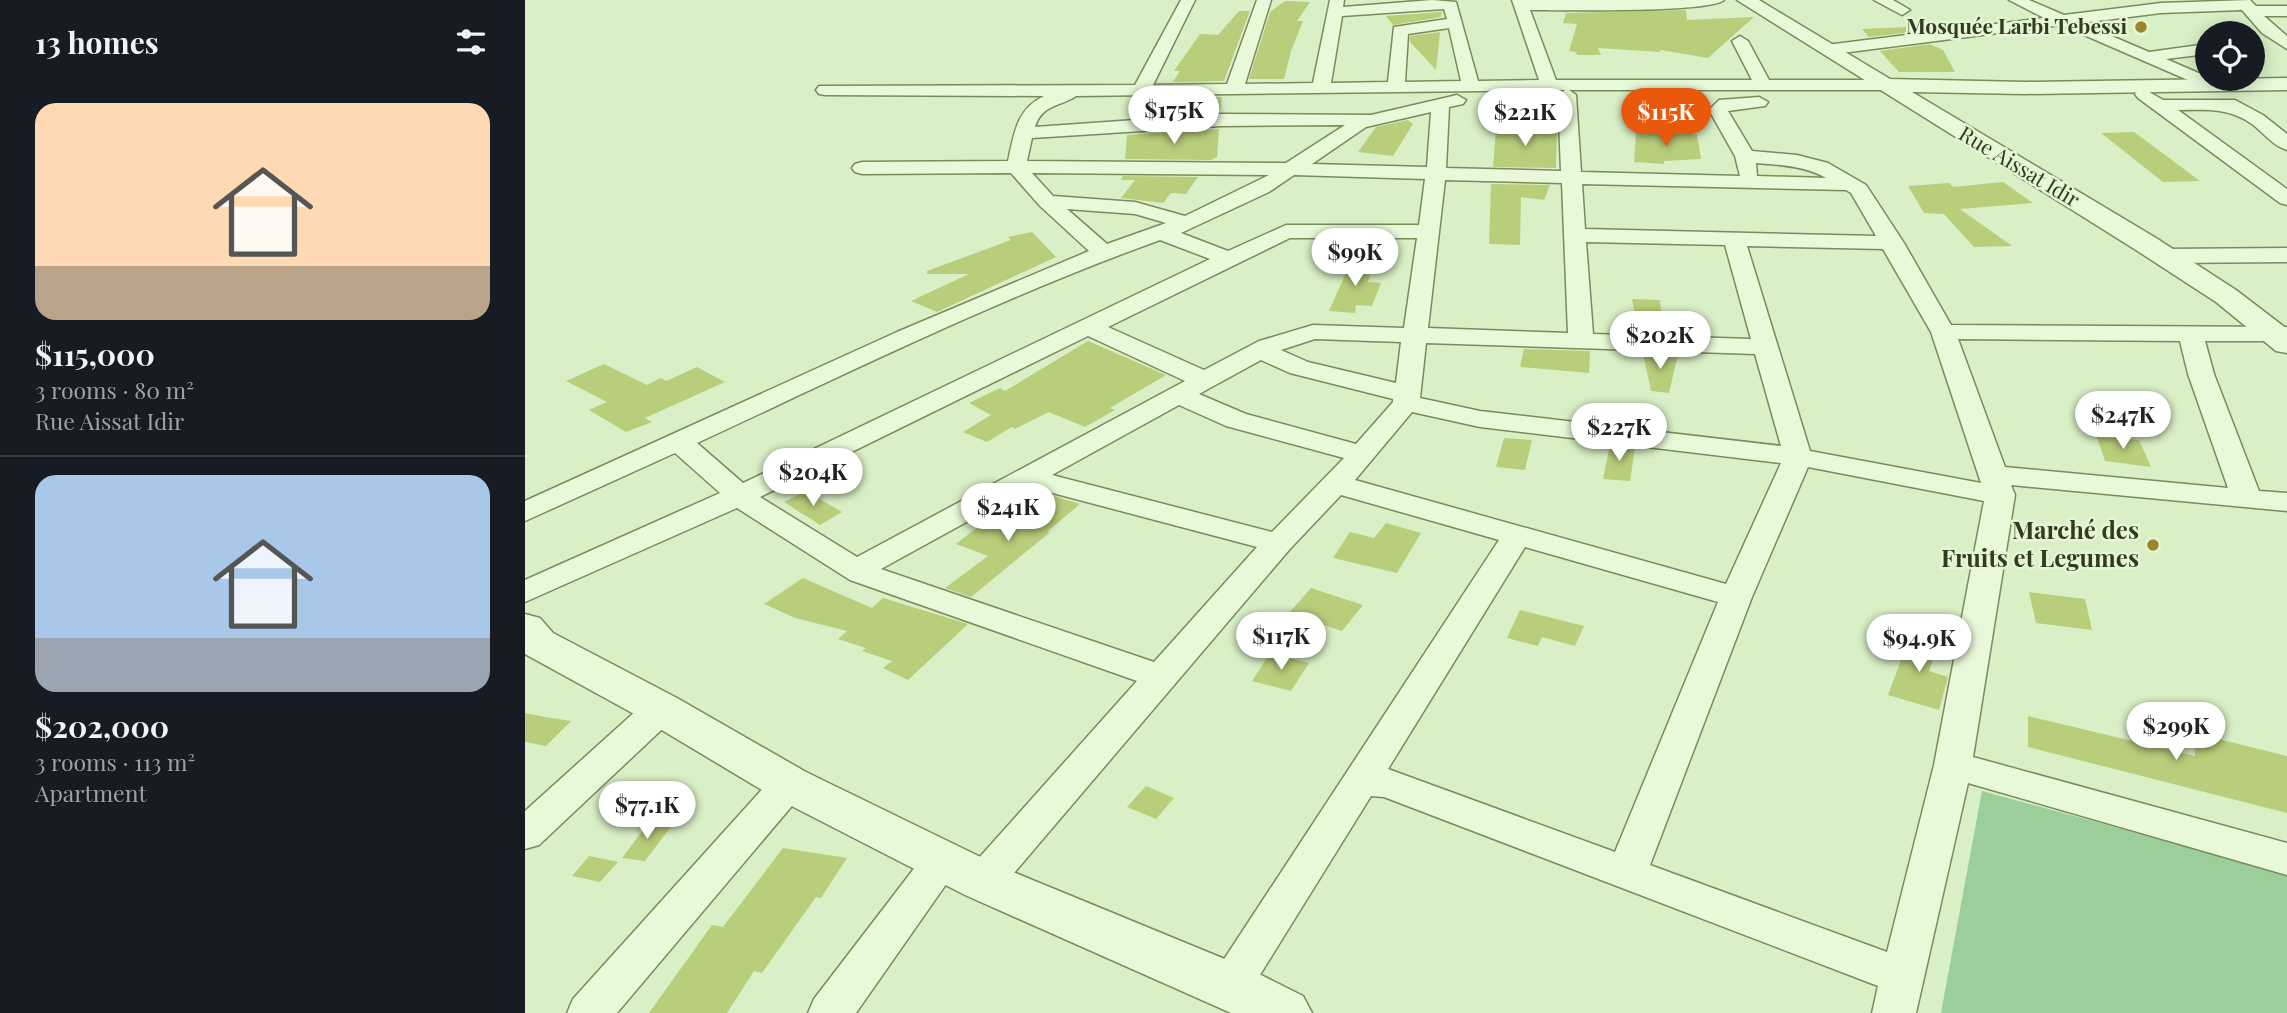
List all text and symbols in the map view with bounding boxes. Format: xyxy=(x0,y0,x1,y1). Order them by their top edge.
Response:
place label: Mosquée Larbi Tebessi xyxy=(1906,11,2127,39)
marker: Mosquée Larbi Tebessi xyxy=(2133,19,2149,35)
map controls xyxy=(2195,21,2265,91)
button: locate xyxy=(2195,21,2265,91)
text: 13 homes xyxy=(35,22,159,62)
icon: filters xyxy=(452,23,490,61)
pin: $175K xyxy=(1125,86,1223,146)
pin: $221K xyxy=(1476,88,1574,148)
pin: $115K xyxy=(1617,88,1715,148)
text: $175K xyxy=(1144,93,1204,124)
text: $221K xyxy=(1494,95,1556,126)
text: $115K xyxy=(1637,95,1695,126)
street label: Rue Aissat Idir xyxy=(1954,118,2086,213)
icon: home xyxy=(200,149,326,275)
pin: $99K xyxy=(1314,229,1396,288)
text: $99K xyxy=(1327,235,1383,266)
pin: $202K xyxy=(1611,312,1709,371)
text: $202K xyxy=(1626,318,1694,349)
text: $115,000 xyxy=(35,334,155,374)
text: 3 rooms · 80 m² xyxy=(35,374,194,405)
pin: $247K xyxy=(2074,392,2172,451)
text: $247K xyxy=(2091,398,2155,429)
pin: $227K xyxy=(1570,404,1668,463)
text: Rue Aissat Idir xyxy=(35,405,184,436)
text: $227K xyxy=(1587,410,1651,441)
pin: $204K xyxy=(764,448,862,508)
text: $204K xyxy=(779,455,847,486)
pin: $241K xyxy=(959,484,1057,543)
text: $241K xyxy=(977,490,1039,521)
place label: Marché des Fruits et Legumes xyxy=(1941,513,2139,573)
icon: home xyxy=(200,521,326,647)
marker: Marché des Fruits et Legumes xyxy=(2145,537,2161,553)
pin: $117K xyxy=(1232,612,1330,672)
pin: $94.9K xyxy=(1862,614,1976,674)
text: $117K xyxy=(1252,619,1310,650)
text: $94.9K xyxy=(1882,621,1956,652)
pin: $299K xyxy=(2127,702,2225,762)
text: $202,000 xyxy=(35,706,169,746)
text: $299K xyxy=(2142,709,2210,740)
text: 3 rooms · 113 m² xyxy=(35,746,195,777)
text: Apartment xyxy=(35,777,147,808)
pin: $77.1K xyxy=(590,782,704,841)
text: $77.1K xyxy=(615,788,679,819)

